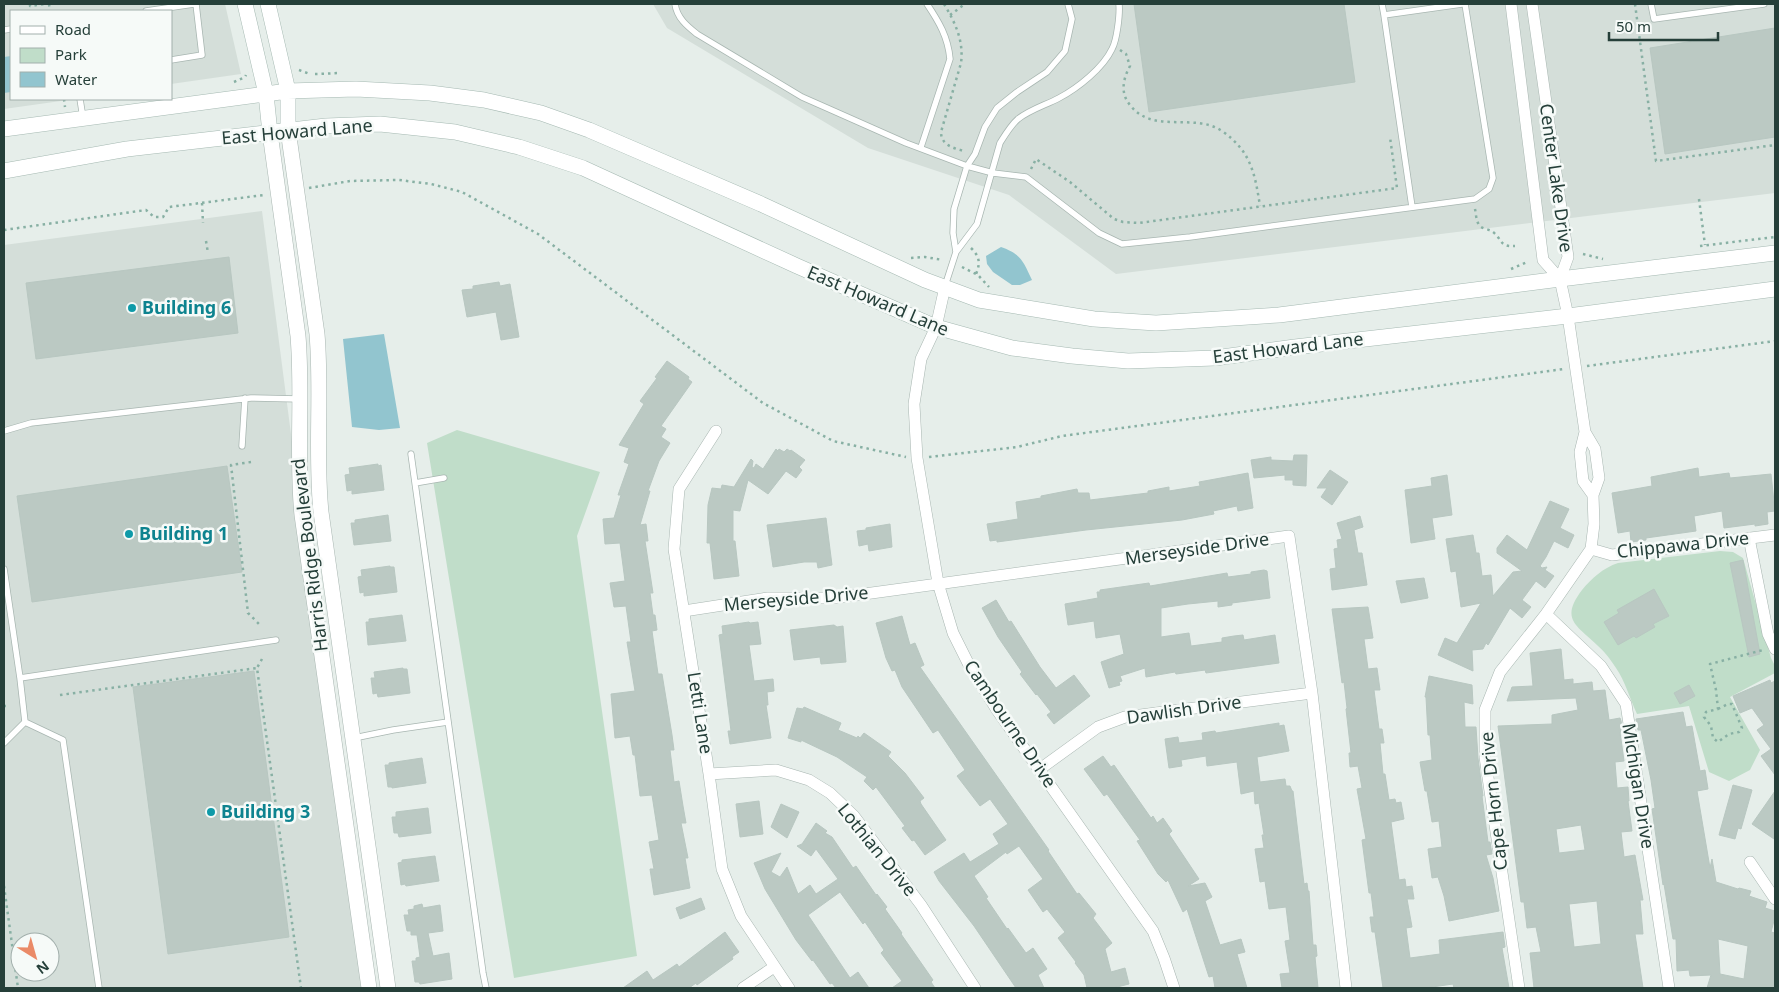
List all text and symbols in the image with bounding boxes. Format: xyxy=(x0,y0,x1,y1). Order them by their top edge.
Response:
legend xyxy=(10,10,172,100)
scale bar xyxy=(1609,10,1718,42)
text: 50 m xyxy=(1616,16,1651,36)
text: Road xyxy=(55,19,91,39)
text: Park xyxy=(55,44,87,64)
text: Water xyxy=(55,69,97,89)
street label: Center Lake Drive xyxy=(1535,102,1579,254)
street label: East Howard Lane xyxy=(220,112,373,150)
street label: East Howard Lane xyxy=(804,259,953,341)
place label: Building 6 xyxy=(142,295,231,319)
marker: Building 6 xyxy=(126,302,138,314)
street label: East Howard Lane xyxy=(1211,326,1365,368)
street label: Harris Ridge Boulevard xyxy=(285,457,333,653)
place label: Building 1 xyxy=(139,521,228,545)
street label: Chippawa Drive xyxy=(1616,525,1750,563)
street label: Merseyside Drive xyxy=(1123,526,1270,570)
marker: Building 1 xyxy=(123,528,135,540)
street label: Merseyside Drive xyxy=(723,580,869,616)
street label: Cambourne Drive xyxy=(959,655,1063,792)
street label: Letti Lane xyxy=(683,670,719,756)
street label: Dawlish Drive xyxy=(1125,689,1243,729)
street label: Michigan Drive xyxy=(1617,721,1661,850)
street label: Cape Horn Drive xyxy=(1474,731,1512,872)
street label: Lothian Drive xyxy=(833,798,923,901)
place label: Building 3 xyxy=(221,799,310,823)
marker: Building 3 xyxy=(205,806,217,818)
north arrow xyxy=(10,932,60,982)
text: N xyxy=(33,957,53,979)

